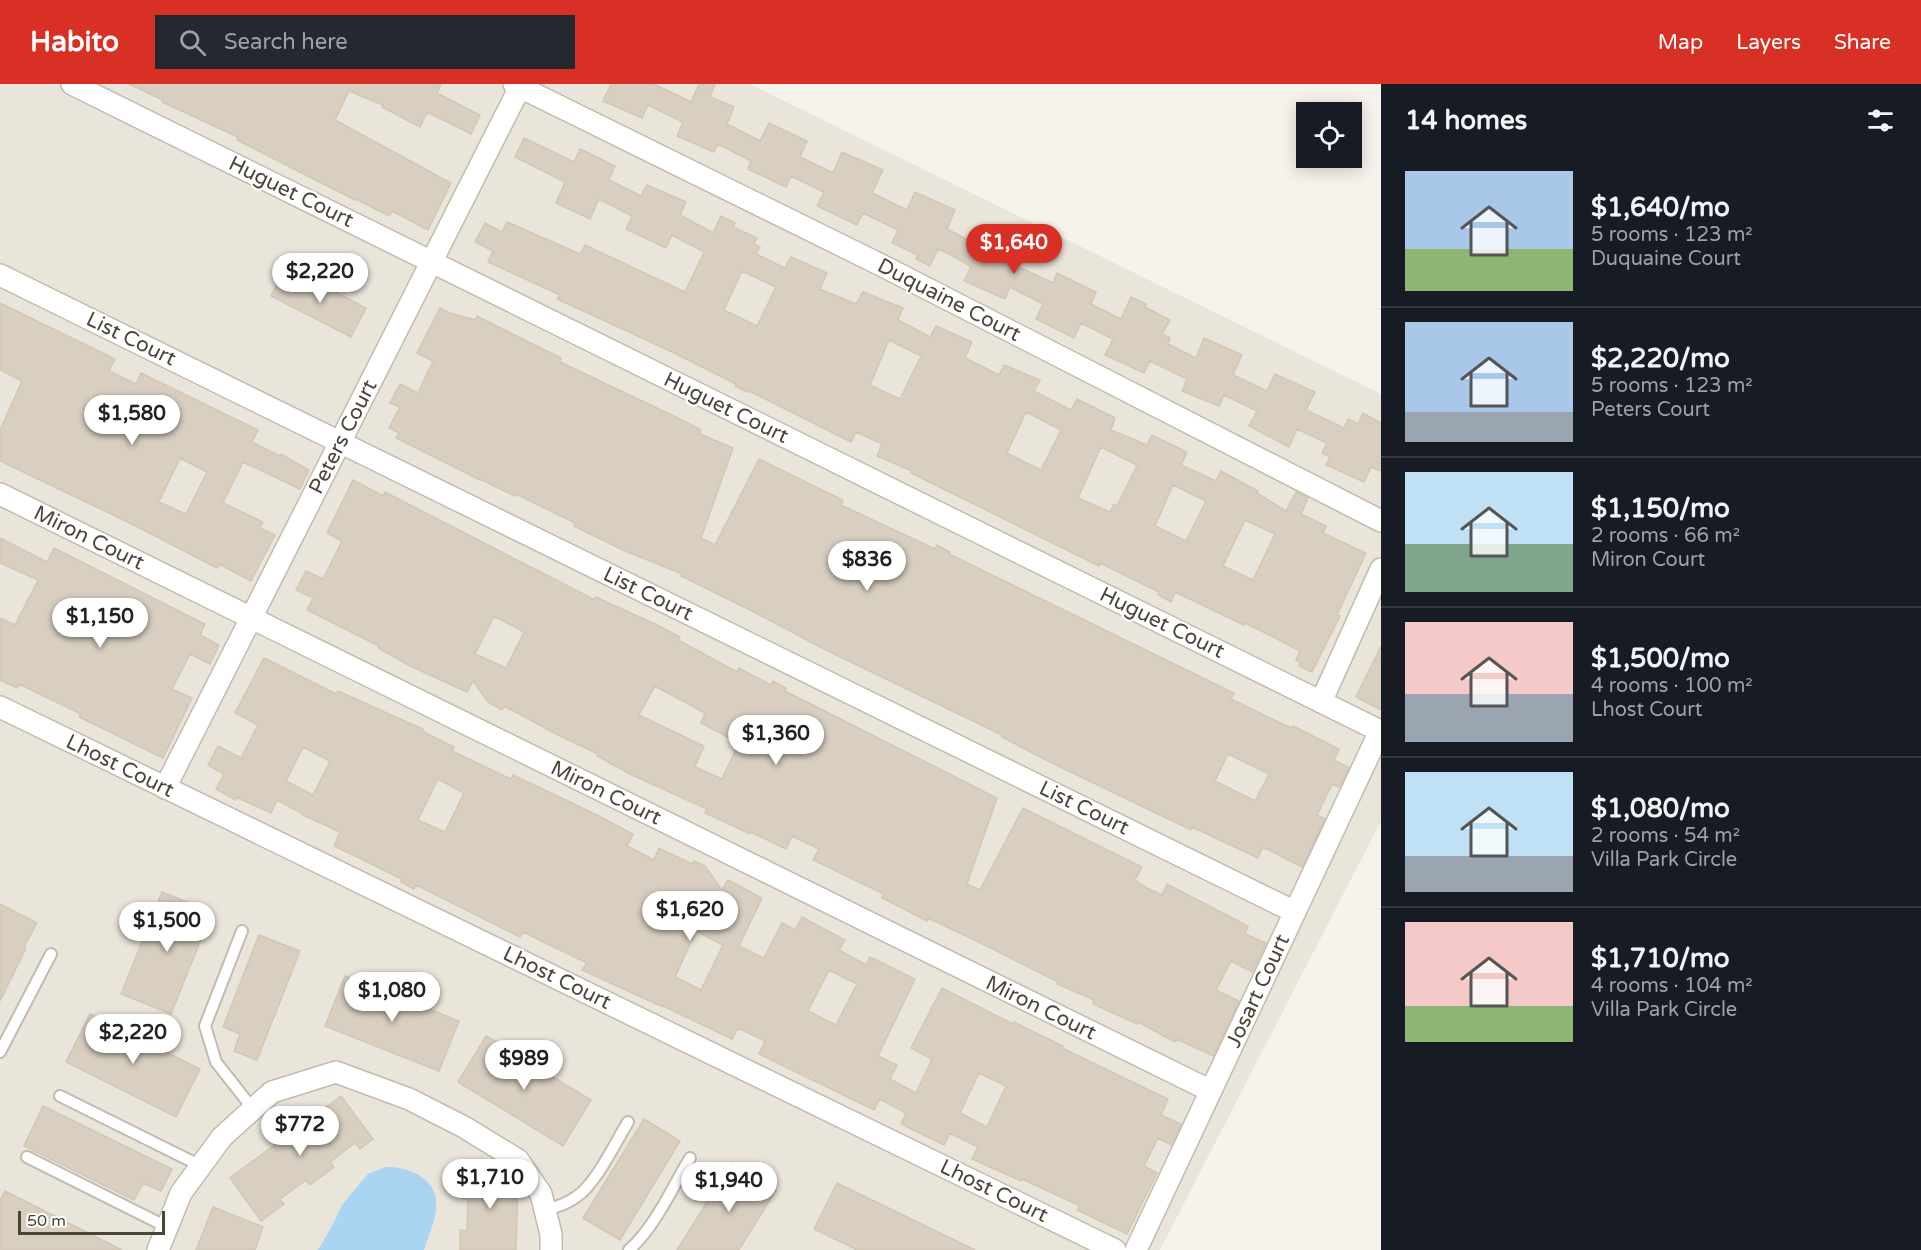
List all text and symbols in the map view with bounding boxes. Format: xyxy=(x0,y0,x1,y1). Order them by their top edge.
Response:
search box xyxy=(155,15,575,69)
text: Habito xyxy=(30,25,119,59)
icon: search xyxy=(176,26,209,59)
text: Search here xyxy=(224,29,348,55)
text: Map xyxy=(1658,30,1703,55)
text: Layers xyxy=(1736,30,1801,55)
text: Share xyxy=(1834,30,1891,55)
map controls xyxy=(1296,102,1362,168)
button: locate xyxy=(1296,102,1362,168)
icon: filters xyxy=(1864,104,1897,137)
text: 14 homes xyxy=(1405,105,1527,136)
street label: Huguet Court xyxy=(225,151,357,233)
text: $1,640/mo xyxy=(1591,192,1730,223)
icon: home xyxy=(1453,195,1525,267)
text: 5 rooms · 123 m² xyxy=(1591,223,1753,247)
pin: $1,640 xyxy=(965,224,1063,275)
text: $1,640 xyxy=(980,231,1048,255)
text: Duquaine Court xyxy=(1591,247,1741,271)
pin: $2,220 xyxy=(271,253,369,304)
street label: Duquaine Court xyxy=(873,253,1025,347)
text: $2,220 xyxy=(286,260,354,284)
street label: List Court xyxy=(82,307,180,371)
text: $2,220/mo xyxy=(1591,343,1730,374)
icon: home xyxy=(1453,346,1525,418)
street label: Huguet Court xyxy=(660,367,792,449)
text: 5 rooms · 123 m² xyxy=(1591,374,1753,398)
street label: Peters Court xyxy=(304,376,382,498)
pin: $1,580 xyxy=(83,395,181,446)
text: Peters Court xyxy=(1591,398,1710,422)
text: $1,580 xyxy=(98,402,166,426)
text: $1,150/mo xyxy=(1591,493,1730,524)
icon: home xyxy=(1453,496,1525,568)
street label: Miron Court xyxy=(30,500,148,576)
text: 2 rooms · 66 m² xyxy=(1591,524,1740,548)
pin: $836 xyxy=(831,541,903,592)
text: $836 xyxy=(842,548,892,572)
text: Miron Court xyxy=(1591,548,1705,572)
street label: List Court xyxy=(599,562,697,626)
street label: Huguet Court xyxy=(1096,582,1228,664)
pin: $1,150 xyxy=(51,598,149,649)
text: $1,150 xyxy=(66,605,134,629)
text: $1,500/mo xyxy=(1591,643,1730,674)
icon: home xyxy=(1453,646,1525,718)
text: 4 rooms · 100 m² xyxy=(1591,674,1753,698)
text: Lhost Court xyxy=(1591,698,1702,722)
pin: $1,360 xyxy=(727,715,825,766)
text: $1,360 xyxy=(742,722,810,746)
street label: Lhost Court xyxy=(62,729,178,803)
street label: Miron Court xyxy=(547,755,665,831)
street label: List Court xyxy=(1035,776,1133,840)
text: $1,080/mo xyxy=(1591,793,1730,824)
icon: home xyxy=(1453,796,1525,868)
text: 2 rooms · 54 m² xyxy=(1591,824,1740,848)
text: Villa Park Circle xyxy=(1591,848,1737,872)
pin: $1,620 xyxy=(641,891,739,942)
text: $1,620 xyxy=(656,898,724,922)
pin: $1,500 xyxy=(118,902,216,953)
text: $1,500 xyxy=(133,909,201,933)
street label: Josart Court xyxy=(1221,931,1295,1051)
street label: Lhost Court xyxy=(499,941,615,1015)
text: $1,710/mo xyxy=(1591,943,1730,974)
icon: home xyxy=(1453,946,1525,1018)
street label: Miron Court xyxy=(982,970,1100,1046)
pin: $1,080 xyxy=(343,972,441,1023)
text: 4 rooms · 104 m² xyxy=(1591,974,1753,998)
text: $1,080 xyxy=(358,979,426,1003)
text: Villa Park Circle xyxy=(1591,998,1737,1022)
pin: $2,220 xyxy=(84,1014,182,1065)
text: $2,220 xyxy=(99,1021,167,1045)
pin: $989 xyxy=(488,1040,560,1091)
text: $989 xyxy=(499,1047,549,1071)
pin: $772 xyxy=(264,1106,336,1157)
text: $772 xyxy=(275,1113,325,1137)
street label: Lhost Court xyxy=(936,1154,1052,1228)
pin: $1,710 xyxy=(441,1159,539,1210)
pin: $1,940 xyxy=(680,1162,778,1213)
text: $1,710 xyxy=(456,1166,524,1190)
text: $1,940 xyxy=(695,1169,763,1193)
scale bar xyxy=(18,1208,165,1236)
text: 50 m xyxy=(27,1211,66,1231)

